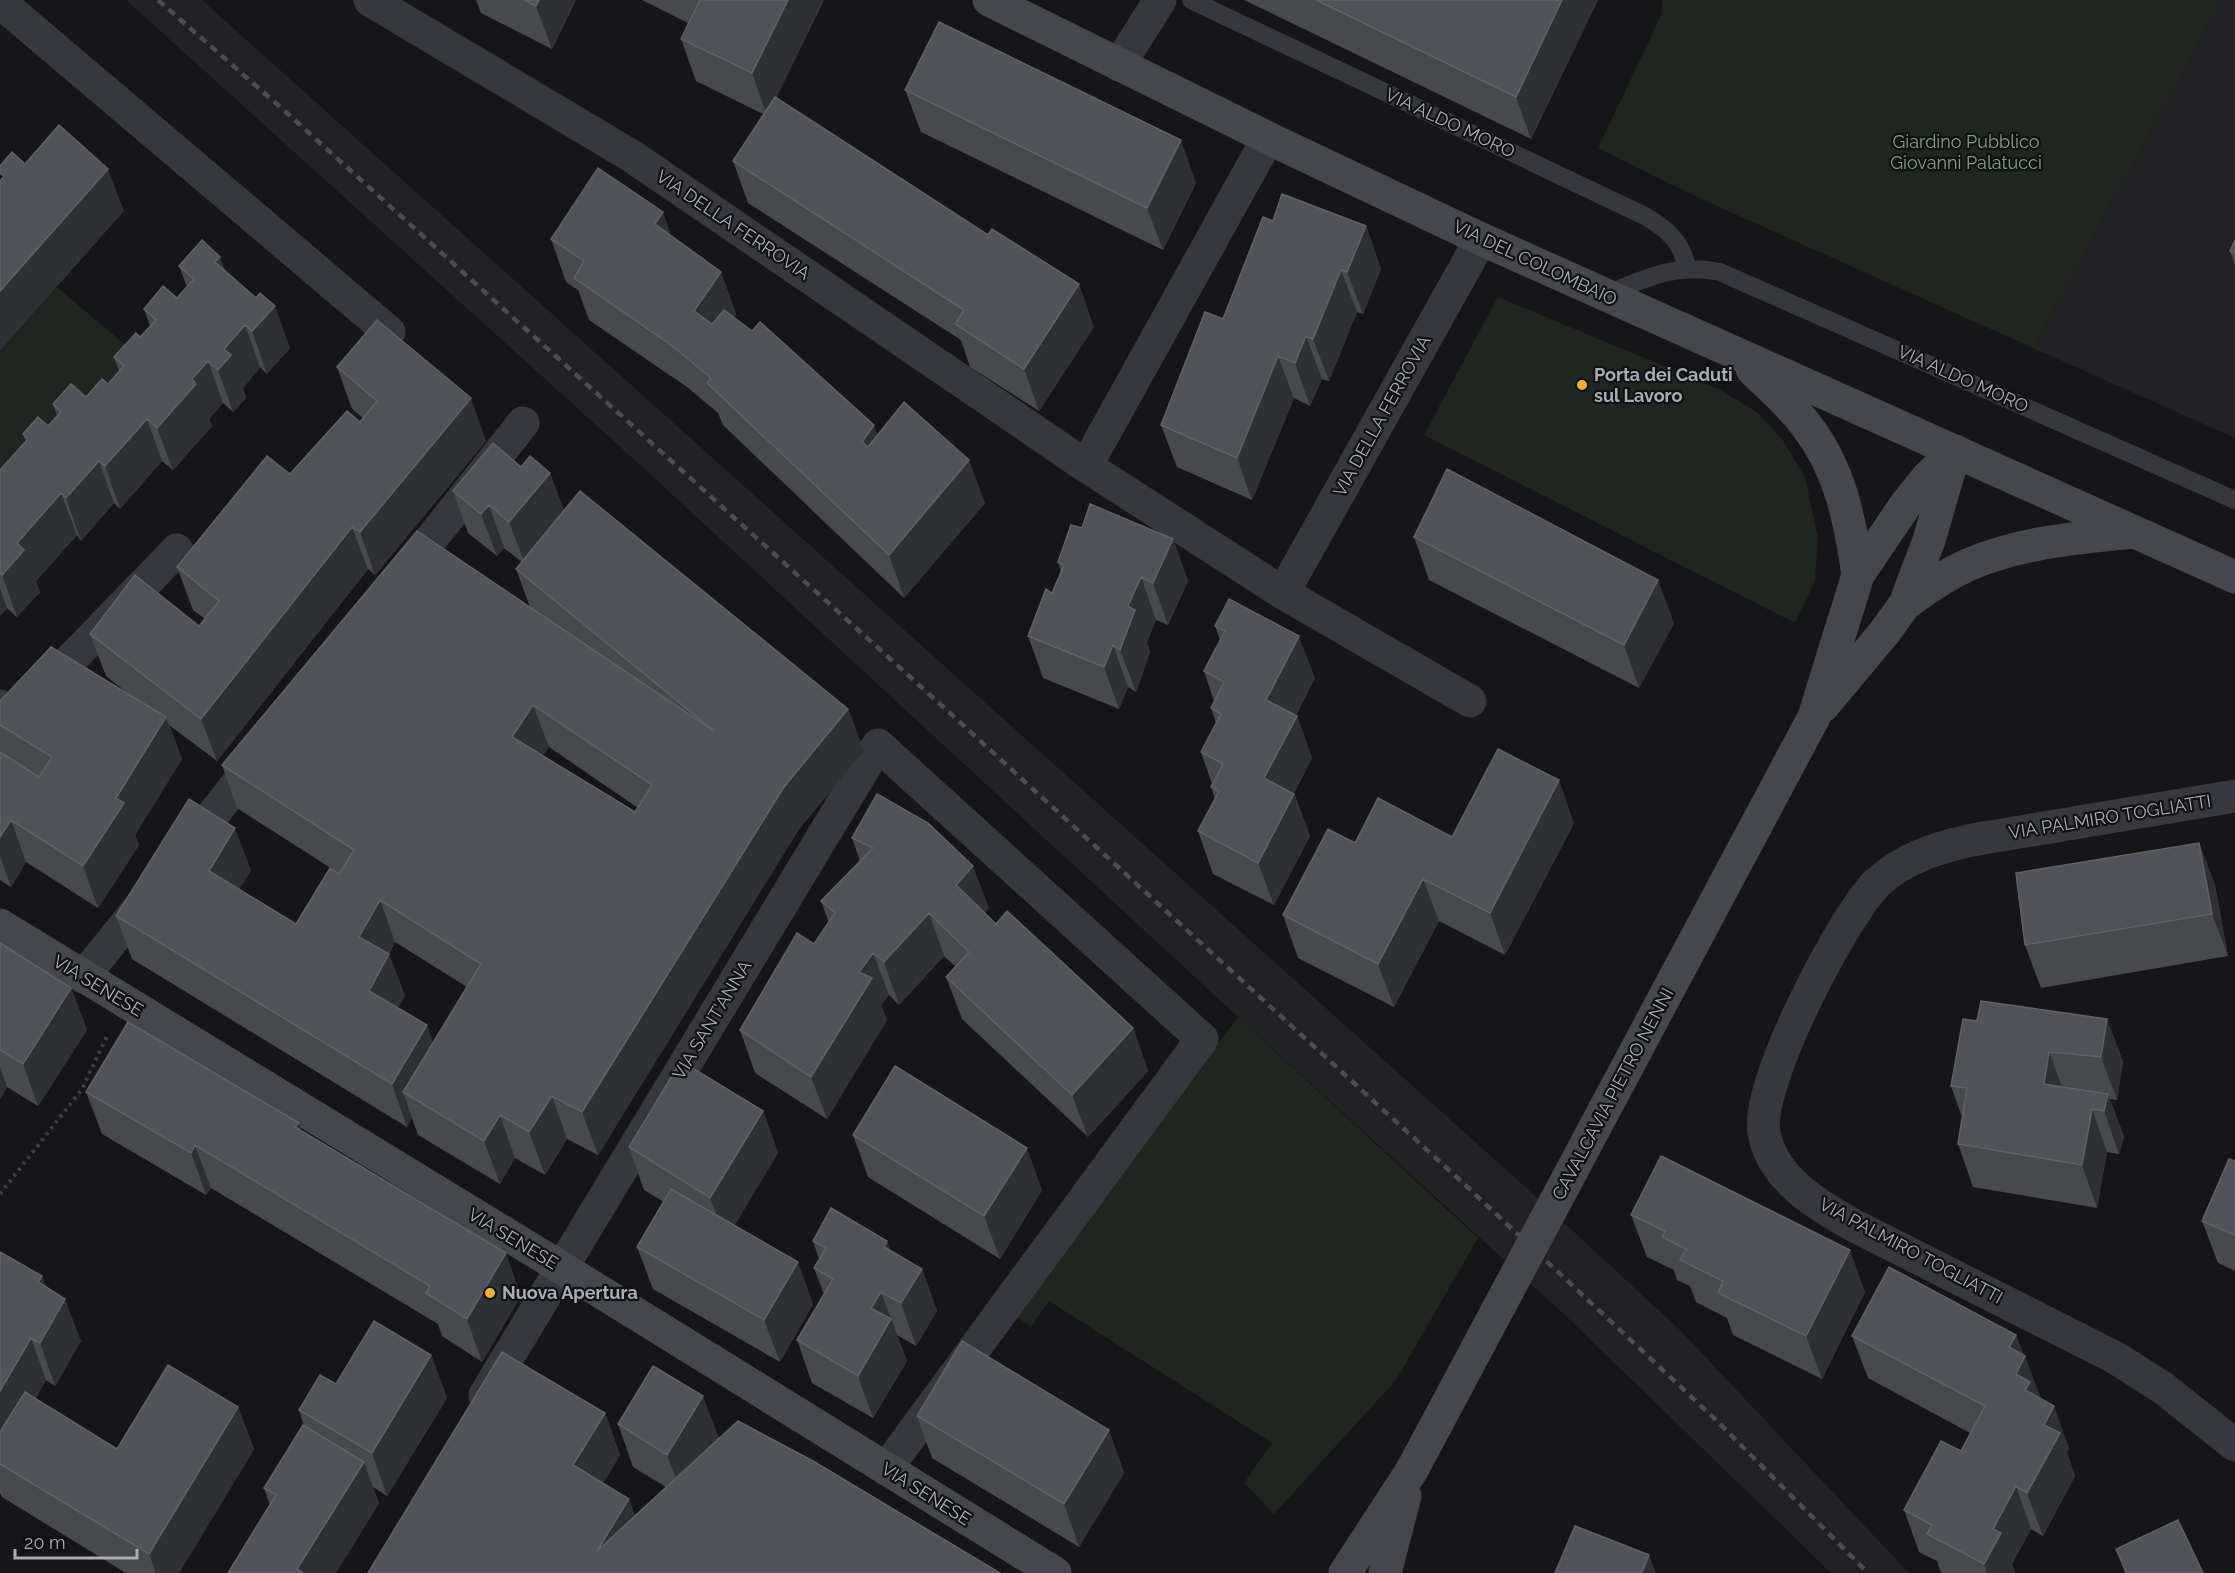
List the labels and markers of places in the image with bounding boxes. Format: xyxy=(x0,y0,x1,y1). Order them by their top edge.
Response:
place label: Porta dei Caduti sul Lavoro xyxy=(1594,364,1733,406)
marker: Porta dei Caduti sul Lavoro xyxy=(1575,378,1589,392)
place label: Nuova Apertura xyxy=(502,1282,638,1303)
marker: Nuova Apertura xyxy=(483,1286,497,1300)

